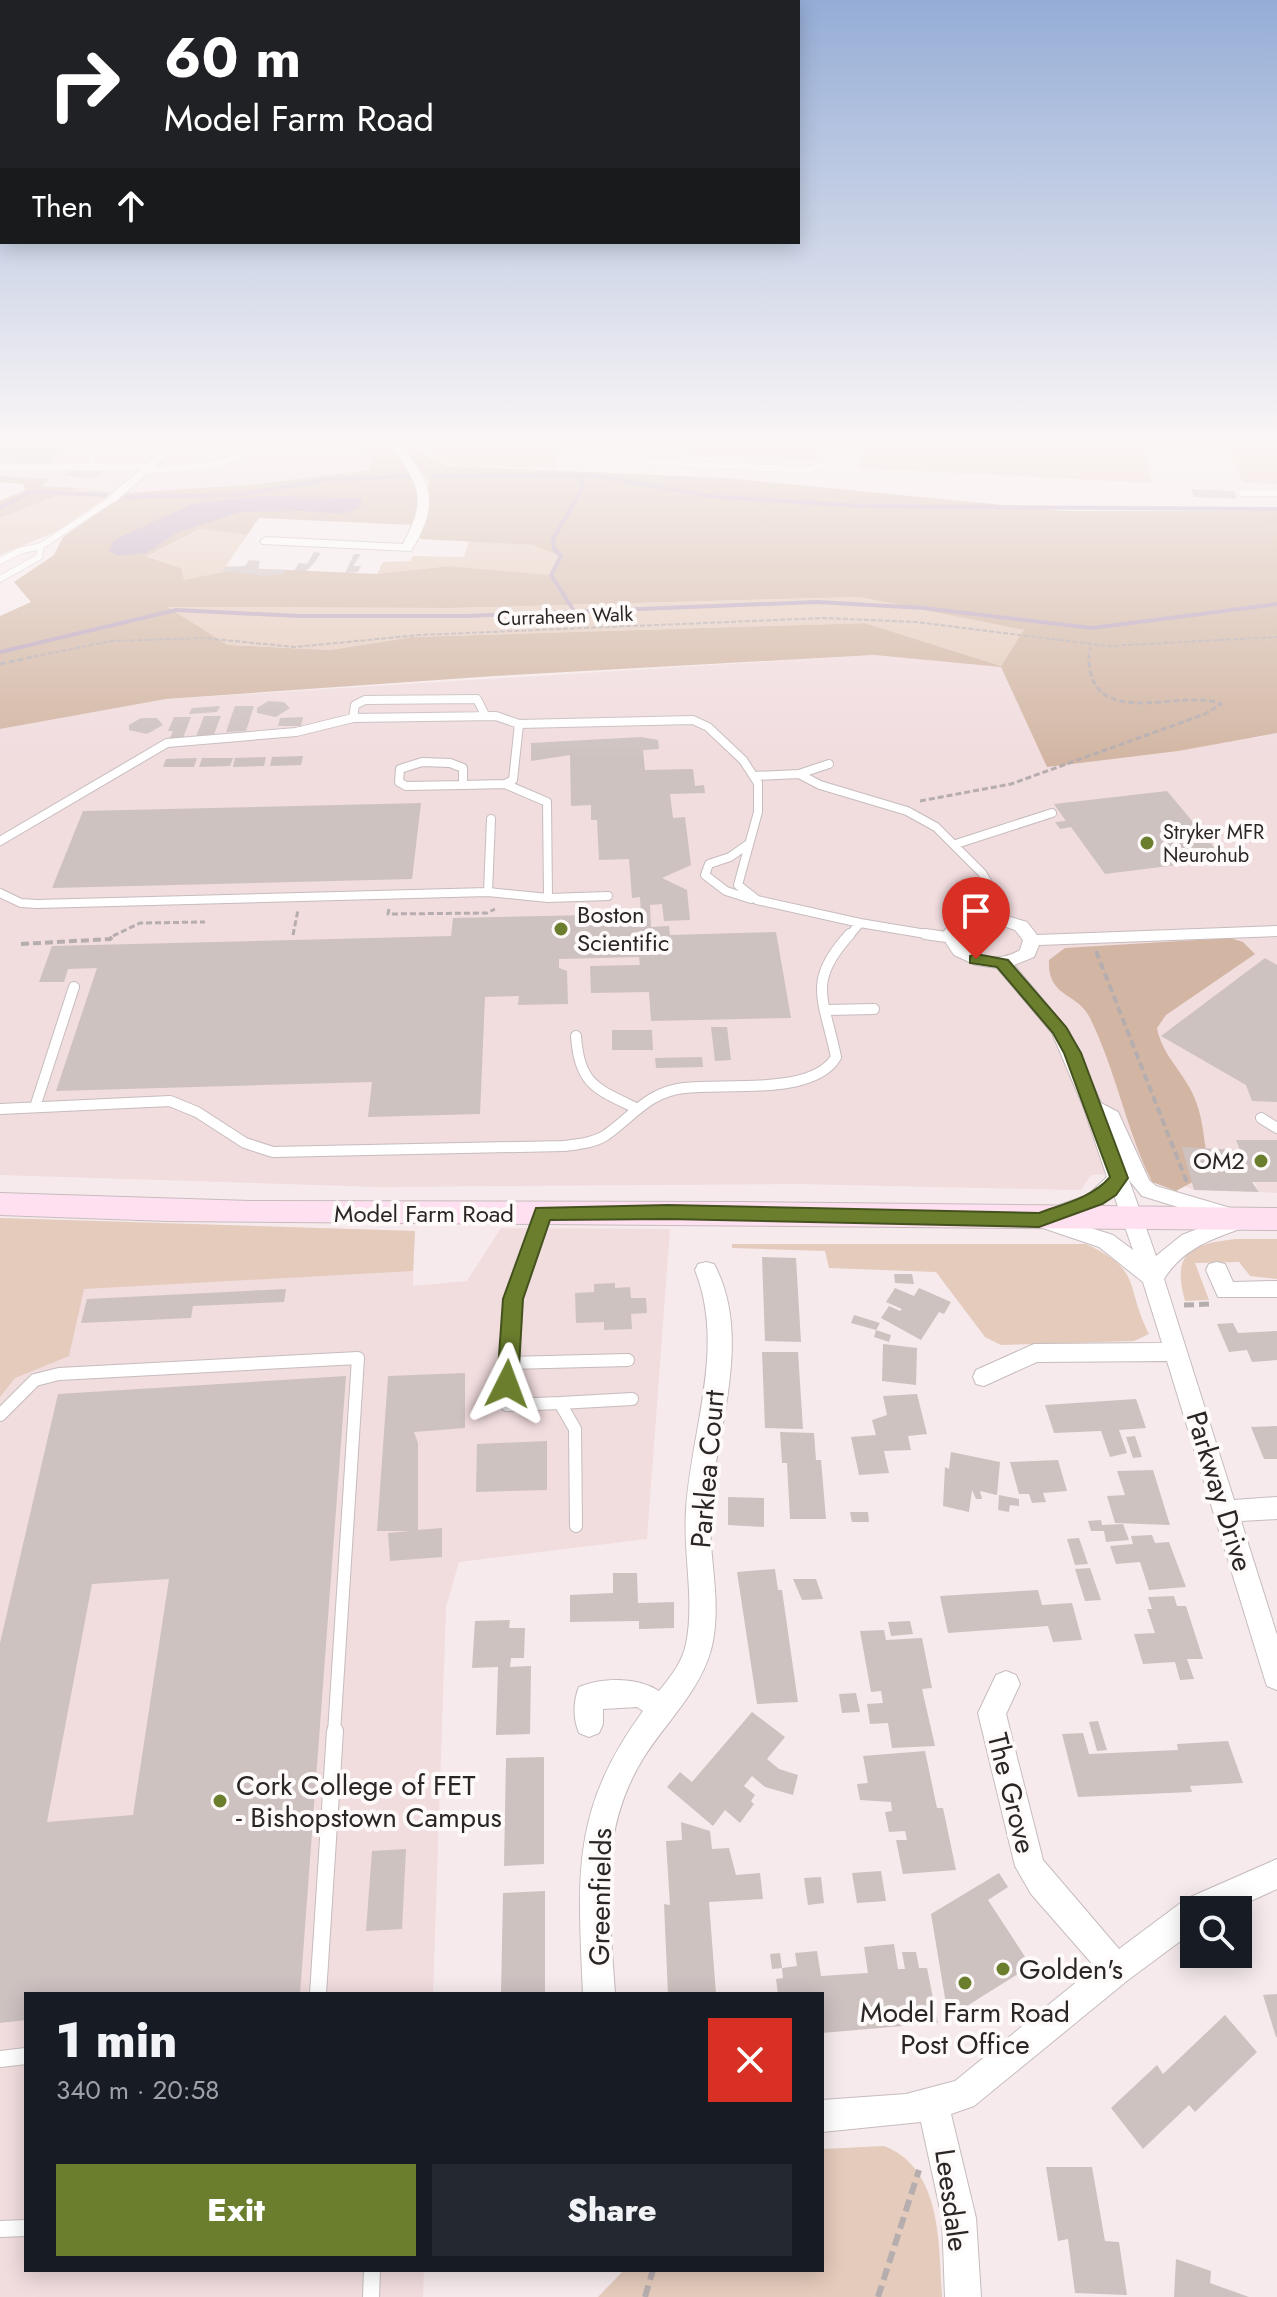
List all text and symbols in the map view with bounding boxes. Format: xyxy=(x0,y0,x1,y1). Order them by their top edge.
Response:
text: 60 m xyxy=(164,17,301,98)
icon: right xyxy=(32,32,136,136)
text: Model Farm Road xyxy=(164,92,434,144)
icon: ahead xyxy=(109,184,153,228)
text: Then xyxy=(32,185,93,228)
street label: Curraheen Walk xyxy=(497,600,634,633)
place label: Stryker MFR Neurohub xyxy=(1163,818,1264,870)
marker: Stryker MFR Neurohub xyxy=(1138,834,1156,852)
pin xyxy=(942,877,1010,959)
icon: arrive xyxy=(954,889,998,933)
place label: Boston Scientific xyxy=(577,897,669,960)
marker: Boston Scientific xyxy=(552,920,570,938)
place label: OM2 xyxy=(1193,1143,1245,1178)
marker: OM2 xyxy=(1252,1152,1270,1170)
street label: Model Farm Road xyxy=(334,1196,514,1231)
position arrow xyxy=(465,1342,549,1426)
street label: Parklea Court xyxy=(680,1388,735,1550)
street label: Parkway Drive xyxy=(1176,1406,1263,1576)
street label: The Grove xyxy=(977,1729,1046,1858)
place label: Cork College of FET - Bishopstown Campus xyxy=(236,1765,502,1838)
marker: Cork College of FET - Bishopstown Campus xyxy=(211,1792,229,1810)
street label: Greenfields xyxy=(579,1828,622,1966)
map controls xyxy=(1180,1896,1252,1968)
button: search xyxy=(1180,1896,1252,1968)
place label: Golden's xyxy=(1019,1949,1123,1990)
marker: Golden's xyxy=(994,1960,1012,1978)
marker: Model Farm Road Post Office xyxy=(956,1974,974,1992)
place label: Model Farm Road Post Office xyxy=(860,1992,1070,2065)
text: 1 min xyxy=(56,2006,177,2075)
button: close xyxy=(708,2018,792,2102)
text: 340 m · 20:58 xyxy=(56,2071,220,2109)
street label: Leesdale xyxy=(924,2146,979,2254)
button: Exit xyxy=(56,2164,416,2256)
button: Share xyxy=(432,2164,792,2256)

